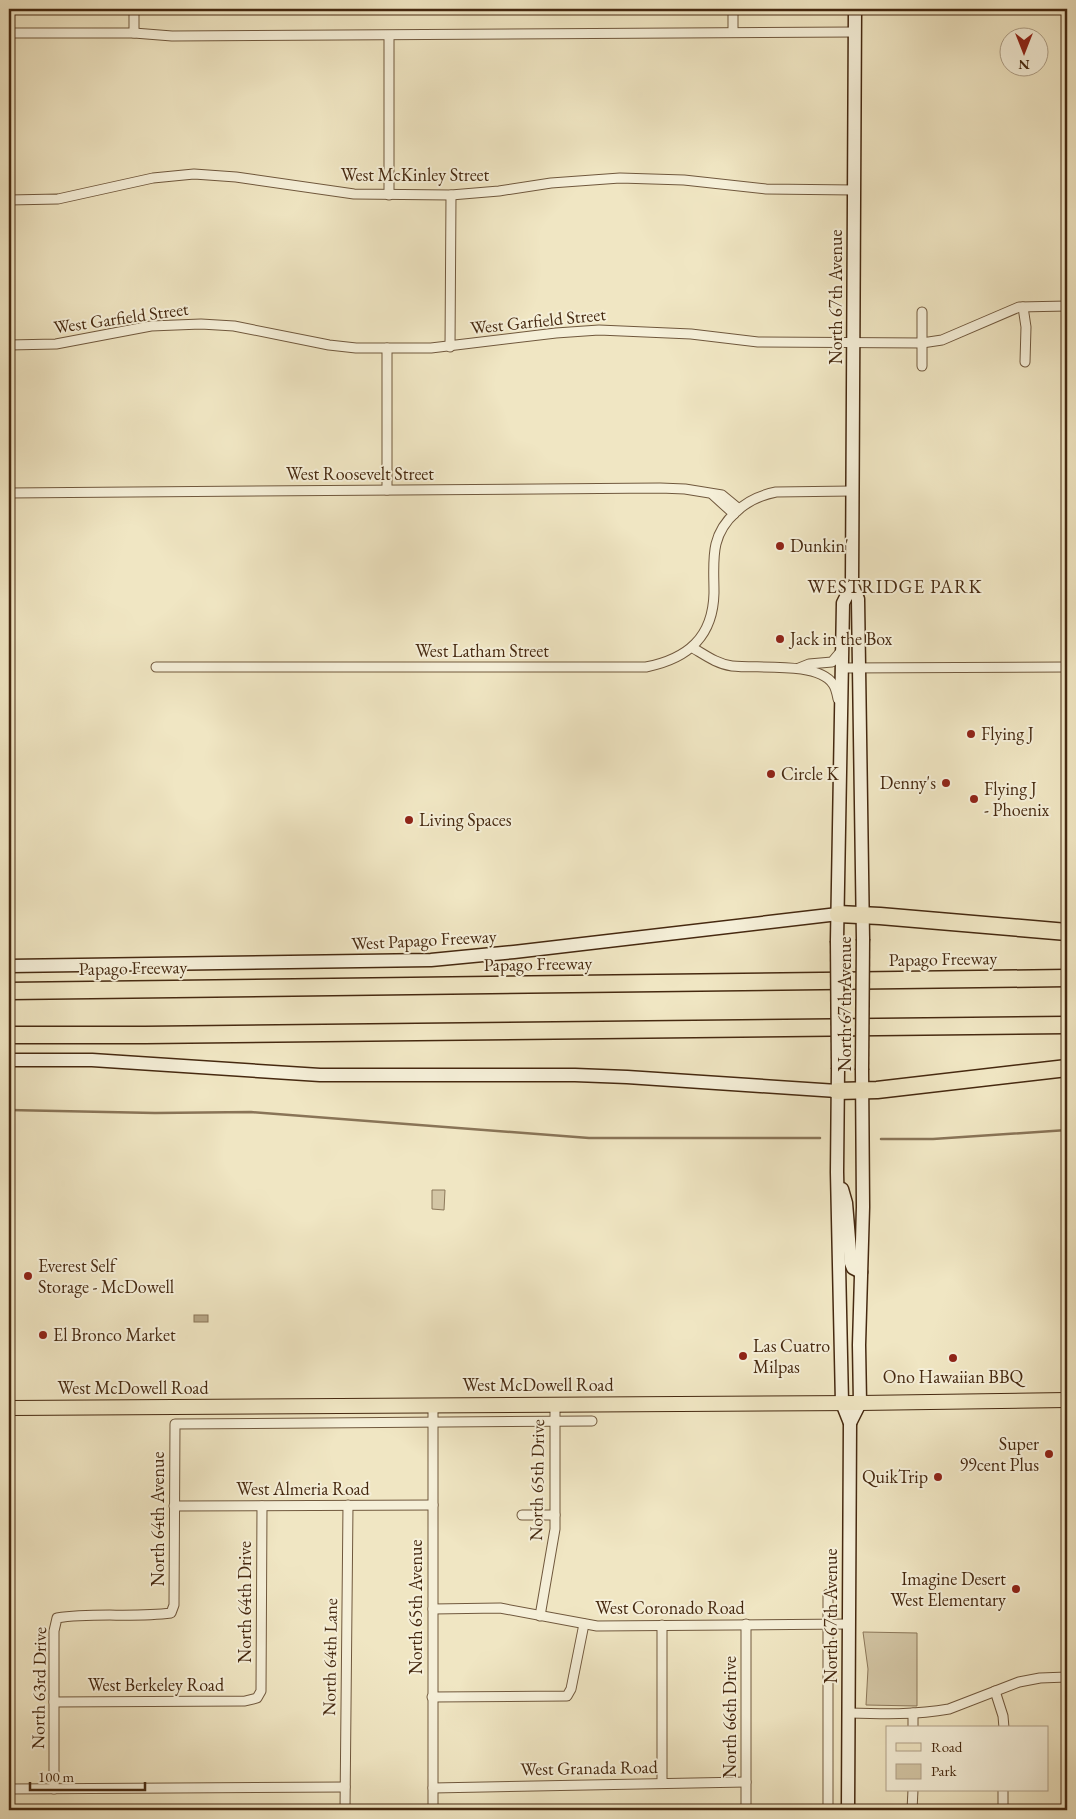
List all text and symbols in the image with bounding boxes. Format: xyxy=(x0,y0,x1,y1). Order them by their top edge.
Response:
north arrow xyxy=(998,28,1048,78)
text: N xyxy=(1018,56,1030,74)
street label: West McKinley Street xyxy=(341,163,490,186)
street label: North 67th Avenue xyxy=(824,229,847,365)
street label: West Garfield Street xyxy=(52,297,190,338)
street label: West Garfield Street xyxy=(469,302,607,339)
street label: West Roosevelt Street xyxy=(286,462,434,485)
place label: Dunkin' xyxy=(790,534,849,557)
marker: Dunkin' xyxy=(774,540,786,552)
district label: WESTRIDGE PARK xyxy=(808,574,982,599)
place label: Jack in the Box xyxy=(788,627,893,650)
marker: Jack in the Box xyxy=(774,633,786,645)
street label: West Latham Street xyxy=(415,639,549,662)
place label: Flying J xyxy=(981,722,1034,745)
marker: Flying J xyxy=(965,728,977,740)
place label: Circle K xyxy=(781,762,839,785)
marker: Circle K xyxy=(765,768,777,780)
place label: Denny's xyxy=(880,771,936,794)
marker: Denny's xyxy=(940,777,952,789)
place label: Flying J - Phoenix xyxy=(984,777,1050,821)
marker: Flying J - Phoenix xyxy=(968,793,980,805)
place label: Living Spaces xyxy=(419,808,512,831)
marker: Living Spaces xyxy=(403,814,415,826)
street label: West Papago Freeway xyxy=(351,924,497,955)
street label: North 67th Avenue xyxy=(833,936,856,1072)
street label: Papago Freeway xyxy=(888,946,998,971)
street label: Papago Freeway xyxy=(483,951,593,976)
street label: Papago Freeway xyxy=(78,955,188,980)
place label: Everest Self Storage - McDowell xyxy=(38,1254,174,1298)
marker: Everest Self Storage - McDowell xyxy=(22,1270,34,1282)
place label: El Bronco Market xyxy=(53,1323,176,1346)
marker: El Bronco Market xyxy=(37,1329,49,1341)
place label: Las Cuatro Milpas xyxy=(753,1334,830,1378)
marker: Las Cuatro Milpas xyxy=(737,1350,749,1362)
marker: Ono Hawaiian BBQ xyxy=(947,1352,959,1364)
place label: Ono Hawaiian BBQ xyxy=(883,1365,1025,1388)
street label: West McDowell Road xyxy=(463,1373,614,1396)
street label: West McDowell Road xyxy=(58,1376,209,1399)
street label: North 65th Drive xyxy=(524,1419,549,1541)
place label: Super 99cent Plus xyxy=(959,1432,1039,1476)
marker: Super 99cent Plus xyxy=(1043,1448,1055,1460)
street label: North 64th Avenue xyxy=(146,1451,169,1587)
place label: QuikTrip xyxy=(862,1465,928,1488)
marker: QuikTrip xyxy=(932,1471,944,1483)
street label: West Almeria Road xyxy=(236,1477,371,1500)
street label: North 65th Avenue xyxy=(404,1539,427,1675)
street label: North 64th Drive xyxy=(233,1541,256,1663)
street label: North 67th Avenue xyxy=(819,1548,842,1684)
place label: Imagine Desert West Elementary xyxy=(890,1567,1006,1611)
marker: Imagine Desert West Elementary xyxy=(1010,1583,1022,1595)
street label: West Coronado Road xyxy=(595,1596,746,1619)
street label: North 64th Lane xyxy=(317,1598,342,1716)
street label: North 63rd Drive xyxy=(26,1627,51,1749)
street label: North 66th Drive xyxy=(718,1656,741,1778)
street label: West Berkeley Road xyxy=(88,1673,225,1696)
legend xyxy=(886,1726,1048,1792)
text: Road xyxy=(931,1737,963,1756)
street label: West Granada Road xyxy=(520,1755,659,1780)
scale bar xyxy=(30,1759,145,1791)
text: Park xyxy=(931,1761,958,1780)
text: 100 m xyxy=(38,1767,75,1786)

